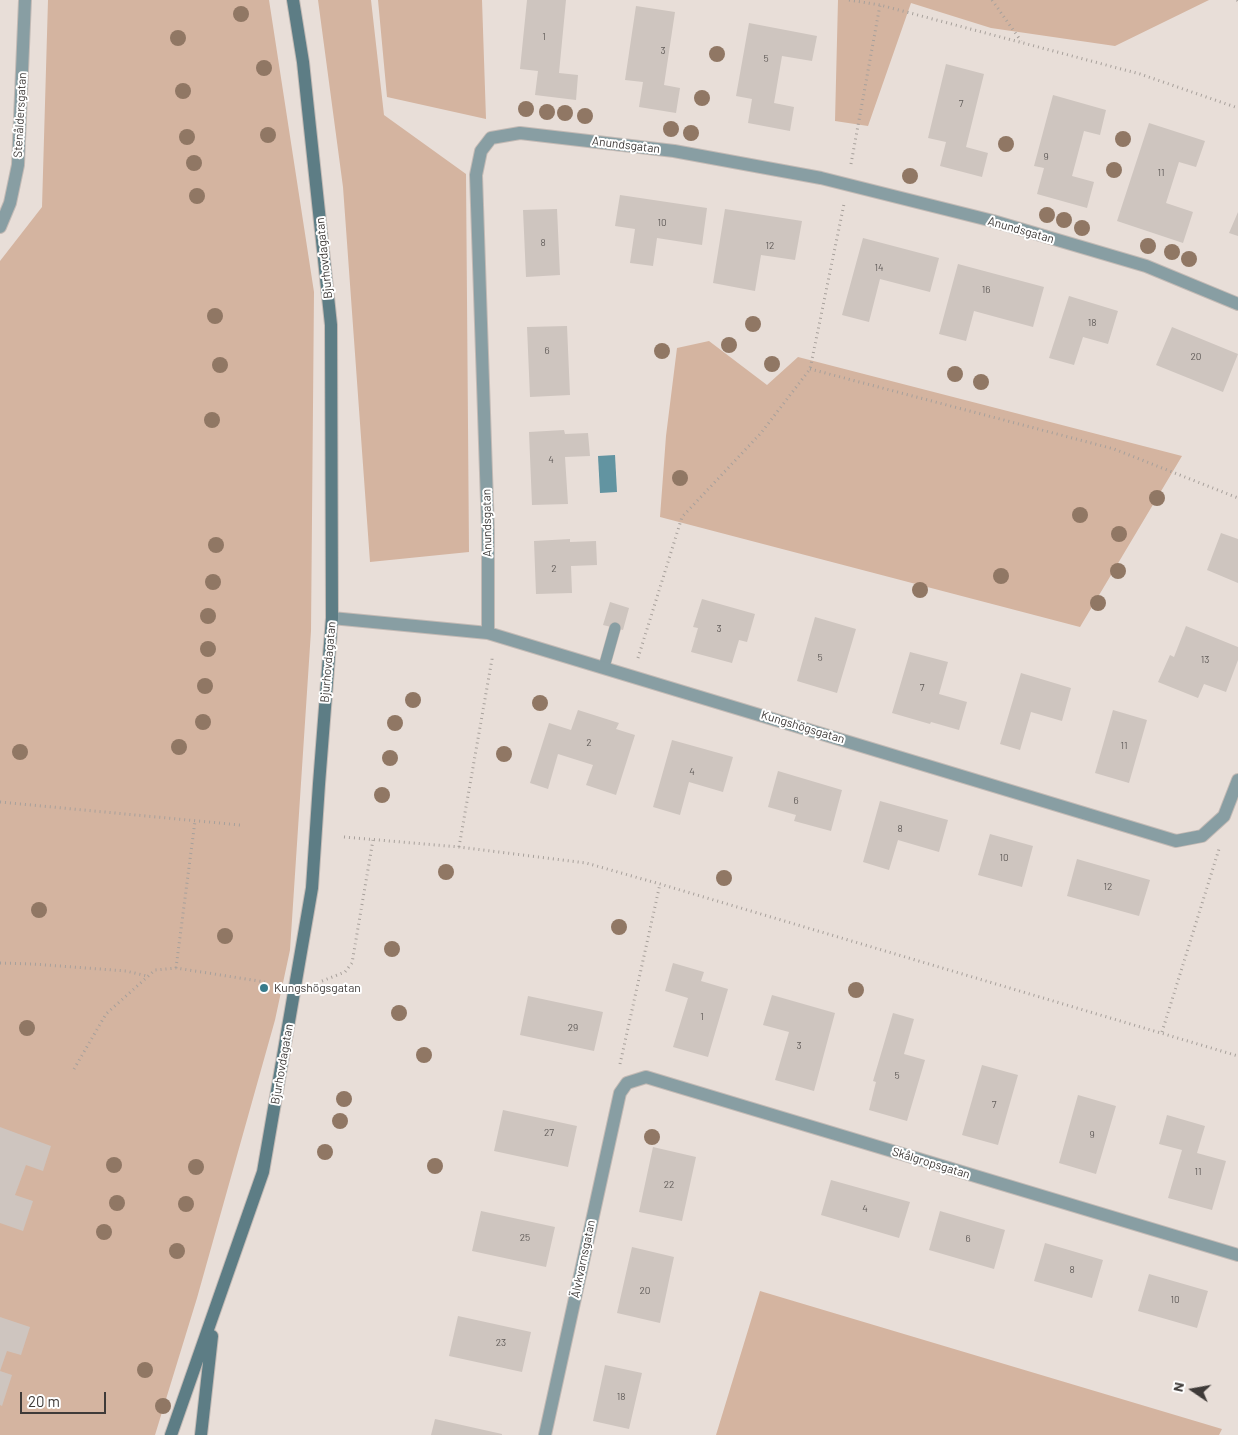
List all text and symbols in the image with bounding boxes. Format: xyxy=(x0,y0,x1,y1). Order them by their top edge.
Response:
house number: 1 xyxy=(542,31,546,43)
house number: 3 xyxy=(660,45,666,57)
house number: 5 xyxy=(763,53,769,65)
street label: Stenåldersgatan xyxy=(11,72,29,158)
house number: 7 xyxy=(959,98,963,110)
street label: Anundsgatan xyxy=(591,134,661,156)
house number: 9 xyxy=(1043,151,1049,163)
house number: 11 xyxy=(1157,167,1165,179)
street label: Anundsgatan xyxy=(986,214,1056,246)
street label: Bjurhovdagatan xyxy=(313,217,335,299)
house number: 10 xyxy=(657,217,667,229)
house number: 8 xyxy=(540,237,546,249)
house number: 12 xyxy=(766,240,774,252)
house number: 14 xyxy=(874,262,884,274)
house number: 16 xyxy=(982,284,990,296)
house number: 18 xyxy=(1088,317,1096,329)
house number: 6 xyxy=(544,345,550,357)
house number: 20 xyxy=(1190,351,1202,363)
house number: 4 xyxy=(548,454,554,466)
street label: Anundsgatan xyxy=(479,489,495,557)
house number: 2 xyxy=(551,563,557,575)
street label: Bjurhovdagatan xyxy=(317,621,339,703)
house number: 3 xyxy=(716,623,722,635)
house number: 5 xyxy=(817,652,823,664)
house number: 13 xyxy=(1201,654,1209,666)
house number: 7 xyxy=(920,682,924,694)
street label: Kungshögsgatan xyxy=(759,707,847,747)
house number: 2 xyxy=(586,737,592,749)
house number: 11 xyxy=(1120,740,1128,752)
house number: 4 xyxy=(689,766,695,778)
house number: 6 xyxy=(793,795,799,807)
house number: 8 xyxy=(897,823,903,835)
house number: 10 xyxy=(999,852,1009,864)
house number: 12 xyxy=(1104,881,1112,893)
place label: Kungshögsgatan xyxy=(274,981,361,995)
marker: Kungshögsgatan xyxy=(258,982,270,994)
house number: 1 xyxy=(700,1011,704,1023)
house number: 29 xyxy=(568,1022,578,1034)
street label: Bjurhovdagatan xyxy=(268,1023,296,1105)
house number: 3 xyxy=(796,1040,802,1052)
house number: 5 xyxy=(894,1070,900,1082)
house number: 7 xyxy=(992,1099,996,1111)
house number: 27 xyxy=(544,1127,554,1139)
house number: 9 xyxy=(1089,1129,1095,1141)
street label: Skålgropsgatan xyxy=(890,1144,972,1182)
house number: 11 xyxy=(1194,1166,1202,1178)
house number: 22 xyxy=(664,1179,674,1191)
house number: 4 xyxy=(862,1203,868,1215)
street label: Älvkvarnsgatan xyxy=(568,1219,598,1299)
house number: 25 xyxy=(520,1232,530,1244)
house number: 6 xyxy=(965,1233,971,1245)
house number: 8 xyxy=(1069,1264,1075,1276)
house number: 20 xyxy=(639,1285,651,1297)
house number: 10 xyxy=(1170,1294,1180,1306)
house number: 23 xyxy=(496,1337,506,1349)
north arrow xyxy=(1168,1365,1218,1415)
text: N xyxy=(1169,1380,1187,1393)
scale bar xyxy=(22,1382,109,1414)
house number: 18 xyxy=(617,1391,625,1403)
text: 20 m xyxy=(28,1392,60,1410)

